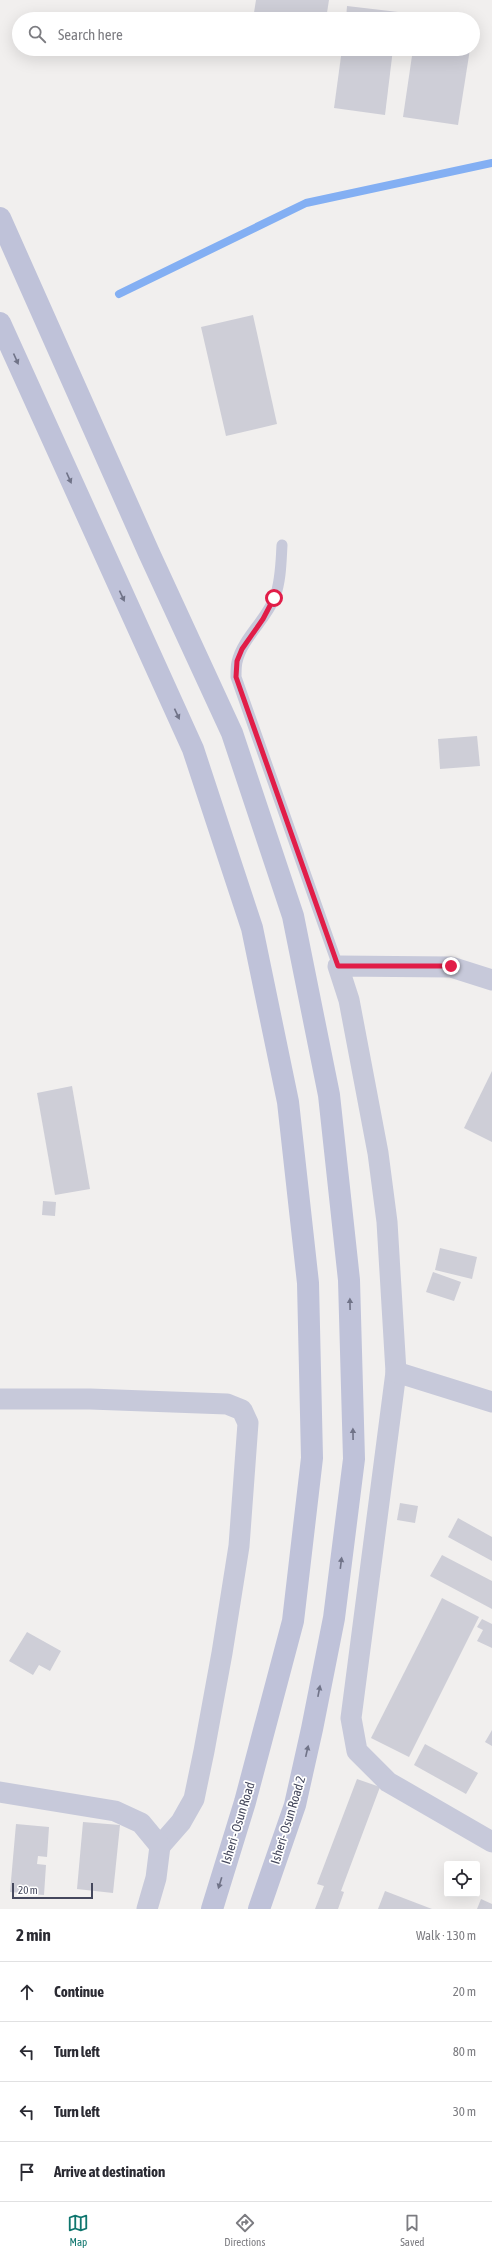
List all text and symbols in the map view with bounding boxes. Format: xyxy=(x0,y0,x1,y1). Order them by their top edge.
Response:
search box xyxy=(12,12,480,56)
icon: search xyxy=(26,23,48,45)
text: Search here xyxy=(58,26,123,43)
one-way arrow xyxy=(13,353,19,365)
one-way arrow xyxy=(66,472,72,483)
route start xyxy=(265,589,283,607)
one-way arrow xyxy=(119,590,126,602)
one-way arrow xyxy=(174,708,180,720)
route end xyxy=(442,957,460,975)
one-way arrow xyxy=(347,1297,353,1310)
one-way arrow xyxy=(350,1427,356,1440)
one-way arrow xyxy=(337,1557,344,1569)
one-way arrow xyxy=(317,1685,323,1697)
one-way arrow xyxy=(305,1745,311,1758)
street label: Isheri- Osun Road 2 xyxy=(267,1774,309,1866)
street label: Isheri - Osun Road xyxy=(218,1780,258,1866)
map controls xyxy=(444,1861,480,1897)
button: locate xyxy=(444,1861,480,1897)
one-way arrow xyxy=(217,1877,223,1889)
scale bar xyxy=(12,1881,93,1900)
text: 20 m xyxy=(18,1884,38,1896)
text: 2 min xyxy=(16,1925,51,1945)
text: Walk · 130 m xyxy=(416,1928,476,1943)
icon: ahead xyxy=(16,1981,38,2003)
text: Continue xyxy=(54,1983,104,2000)
text: 20 m xyxy=(453,1984,476,1999)
icon: left xyxy=(16,2041,38,2063)
text: Turn left xyxy=(54,2043,100,2060)
text: 80 m xyxy=(453,2044,476,2059)
icon: left xyxy=(16,2101,38,2123)
text: Turn left xyxy=(54,2103,100,2120)
text: 30 m xyxy=(453,2104,476,2119)
icon: arrive xyxy=(16,2161,38,2183)
text: Arrive at destination xyxy=(54,2163,165,2180)
tab: Map xyxy=(67,2212,89,2248)
tab: Directions xyxy=(224,2212,265,2248)
tab: Saved xyxy=(400,2212,425,2248)

